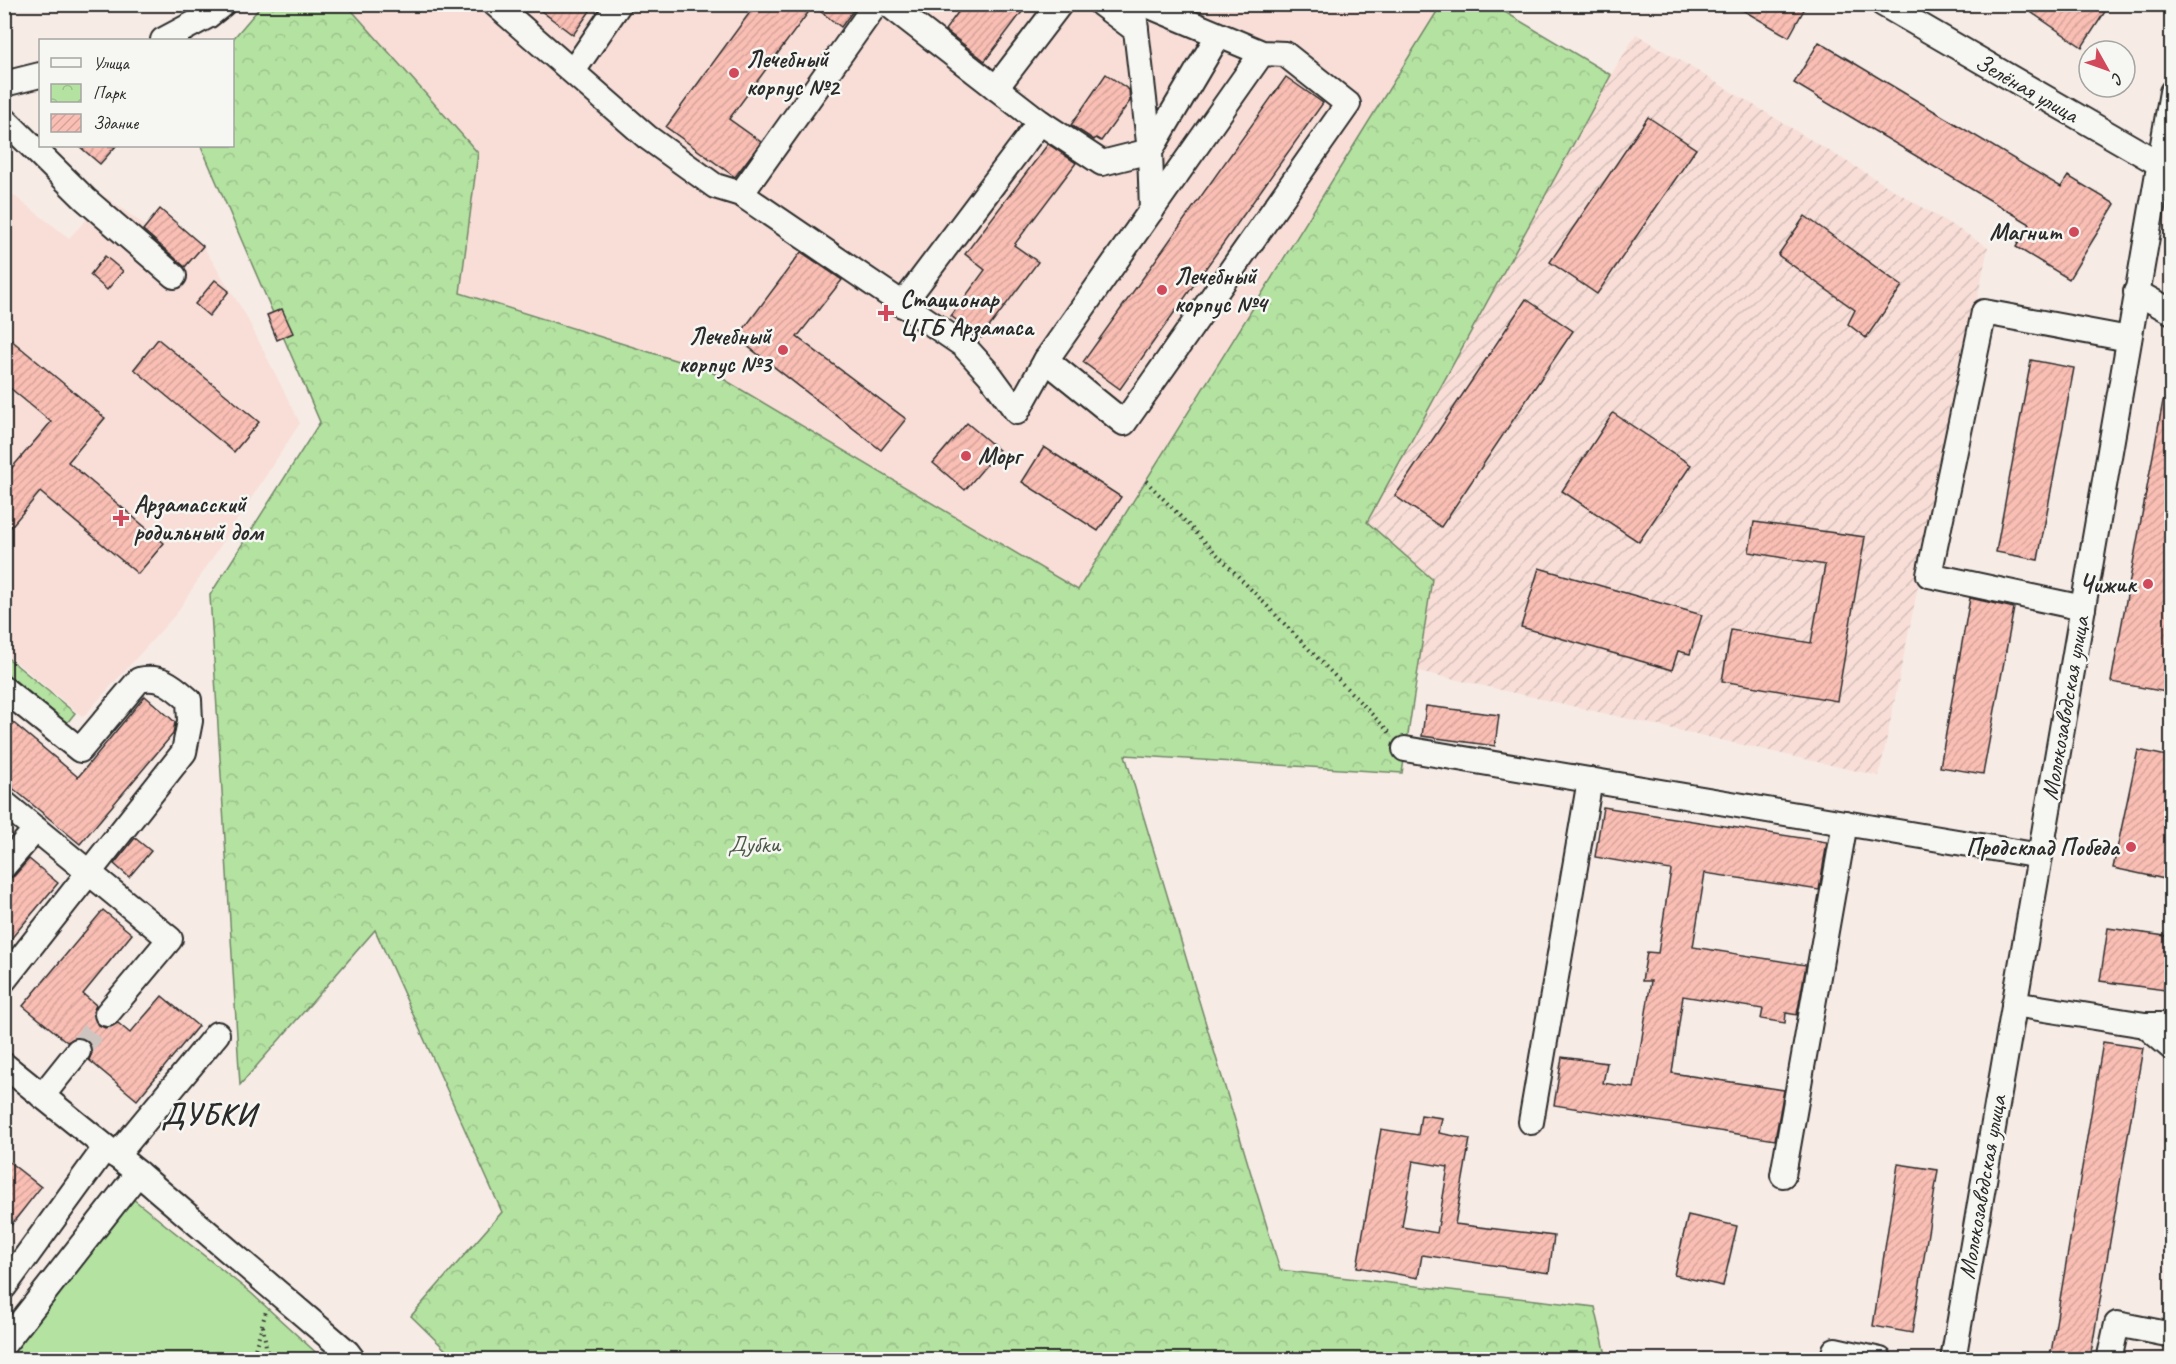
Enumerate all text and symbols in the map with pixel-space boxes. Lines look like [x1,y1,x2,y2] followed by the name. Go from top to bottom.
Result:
[39,39,234,147] legend
[2077,39,2137,99] north arrow
[746,44,841,102] place label: Лечебный корпус №2
[1970,47,2085,130] street label: Зелёная улица
[93,52,130,74] text: Улица
[727,66,741,80] marker: Лечебный корпус №2
[2106,69,2128,89] text: С
[93,82,127,104] text: Парк
[93,112,139,134] text: Здание
[1989,217,2062,247] place label: Магнит
[2067,225,2081,239] marker: Магнит
[1174,261,1270,319] place label: Лечебный корпус №4
[1155,283,1169,297] marker: Лечебный корпус №4
[900,284,1036,343] place label: Стационар ЦГБ Арзамаса
[877,304,895,322] marker: Стационар ЦГБ Арзамаса
[678,321,773,379] place label: Лечебный корпус №3
[776,343,790,357] marker: Лечебный корпус №3
[978,441,1024,471] place label: Морг
[959,449,973,463] marker: Морг
[134,489,265,547] place label: Арзамасский родильный дом
[112,509,130,527] marker: Арзамасский родильный дом
[2079,569,2138,599] place label: Чижик
[2141,577,2155,591] marker: Чижик
[2034,612,2096,802] street label: Молокозаводская улица
[728,829,782,859] park label: Дубки
[1966,832,2120,862] place label: Продсклад Победа
[2124,840,2138,854] marker: Продсклад Победа
[1951,1091,2013,1281] street label: Молокозаводская улица
[162,1095,260,1133] district label: ДУБКИ

